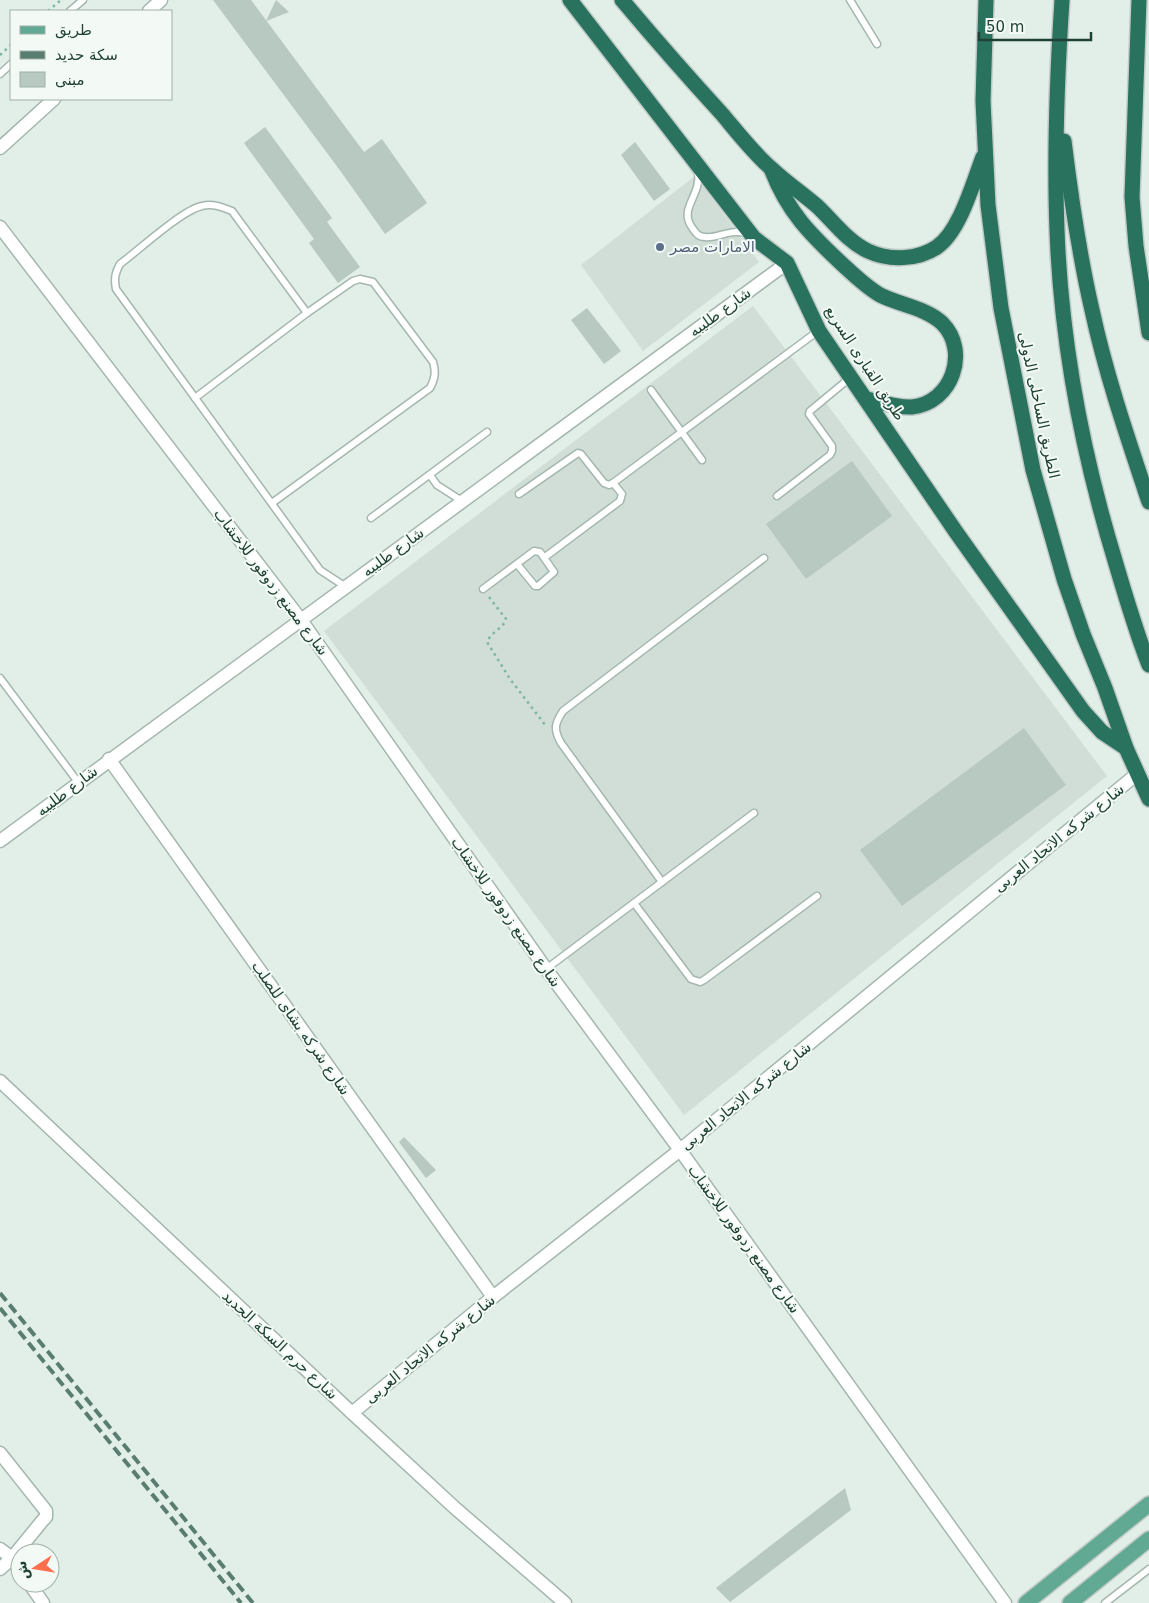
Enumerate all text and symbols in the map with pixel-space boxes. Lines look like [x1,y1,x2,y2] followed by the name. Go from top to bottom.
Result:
[10,10,172,100] legend
[979,10,1092,42] scale bar
[986,18,1024,36] text: 50 m
[55,21,92,39] text: طريق
[55,46,118,64] text: سكة حديد
[55,71,85,89] text: مبنى
[669,238,755,256] place label: الامارات مصر
[654,241,666,253] marker: الامارات مصر
[686,284,754,340] street label: شارع طليبه
[821,302,909,424] street label: طريق القبارى السريع
[1015,330,1063,480] street label: الطريق الساحلى الدولى
[210,505,332,659] street label: شارع مصنع زدوفور للاخشاب
[359,524,427,580] street label: شارع طليبه
[33,762,101,820] street label: شارع طليبه
[990,780,1128,896] street label: شارع شركه الاتحاد العربى
[447,833,565,991] street label: شارع مصنع زدوفور للاخشاب
[248,957,354,1099] street label: شارع شركه بشاى للصلب
[677,1038,815,1154] street label: شارع شركه الاتحاد العربى
[684,1161,804,1317] street label: شارع مصنع زدوفور للاخشاب
[219,1287,341,1403] street label: شارع حرم السكة الحديد
[361,1291,499,1407] street label: شارع شركه الاتحاد العربى
[10,1543,60,1593] north arrow
[12,1560,32,1582] text: ش

